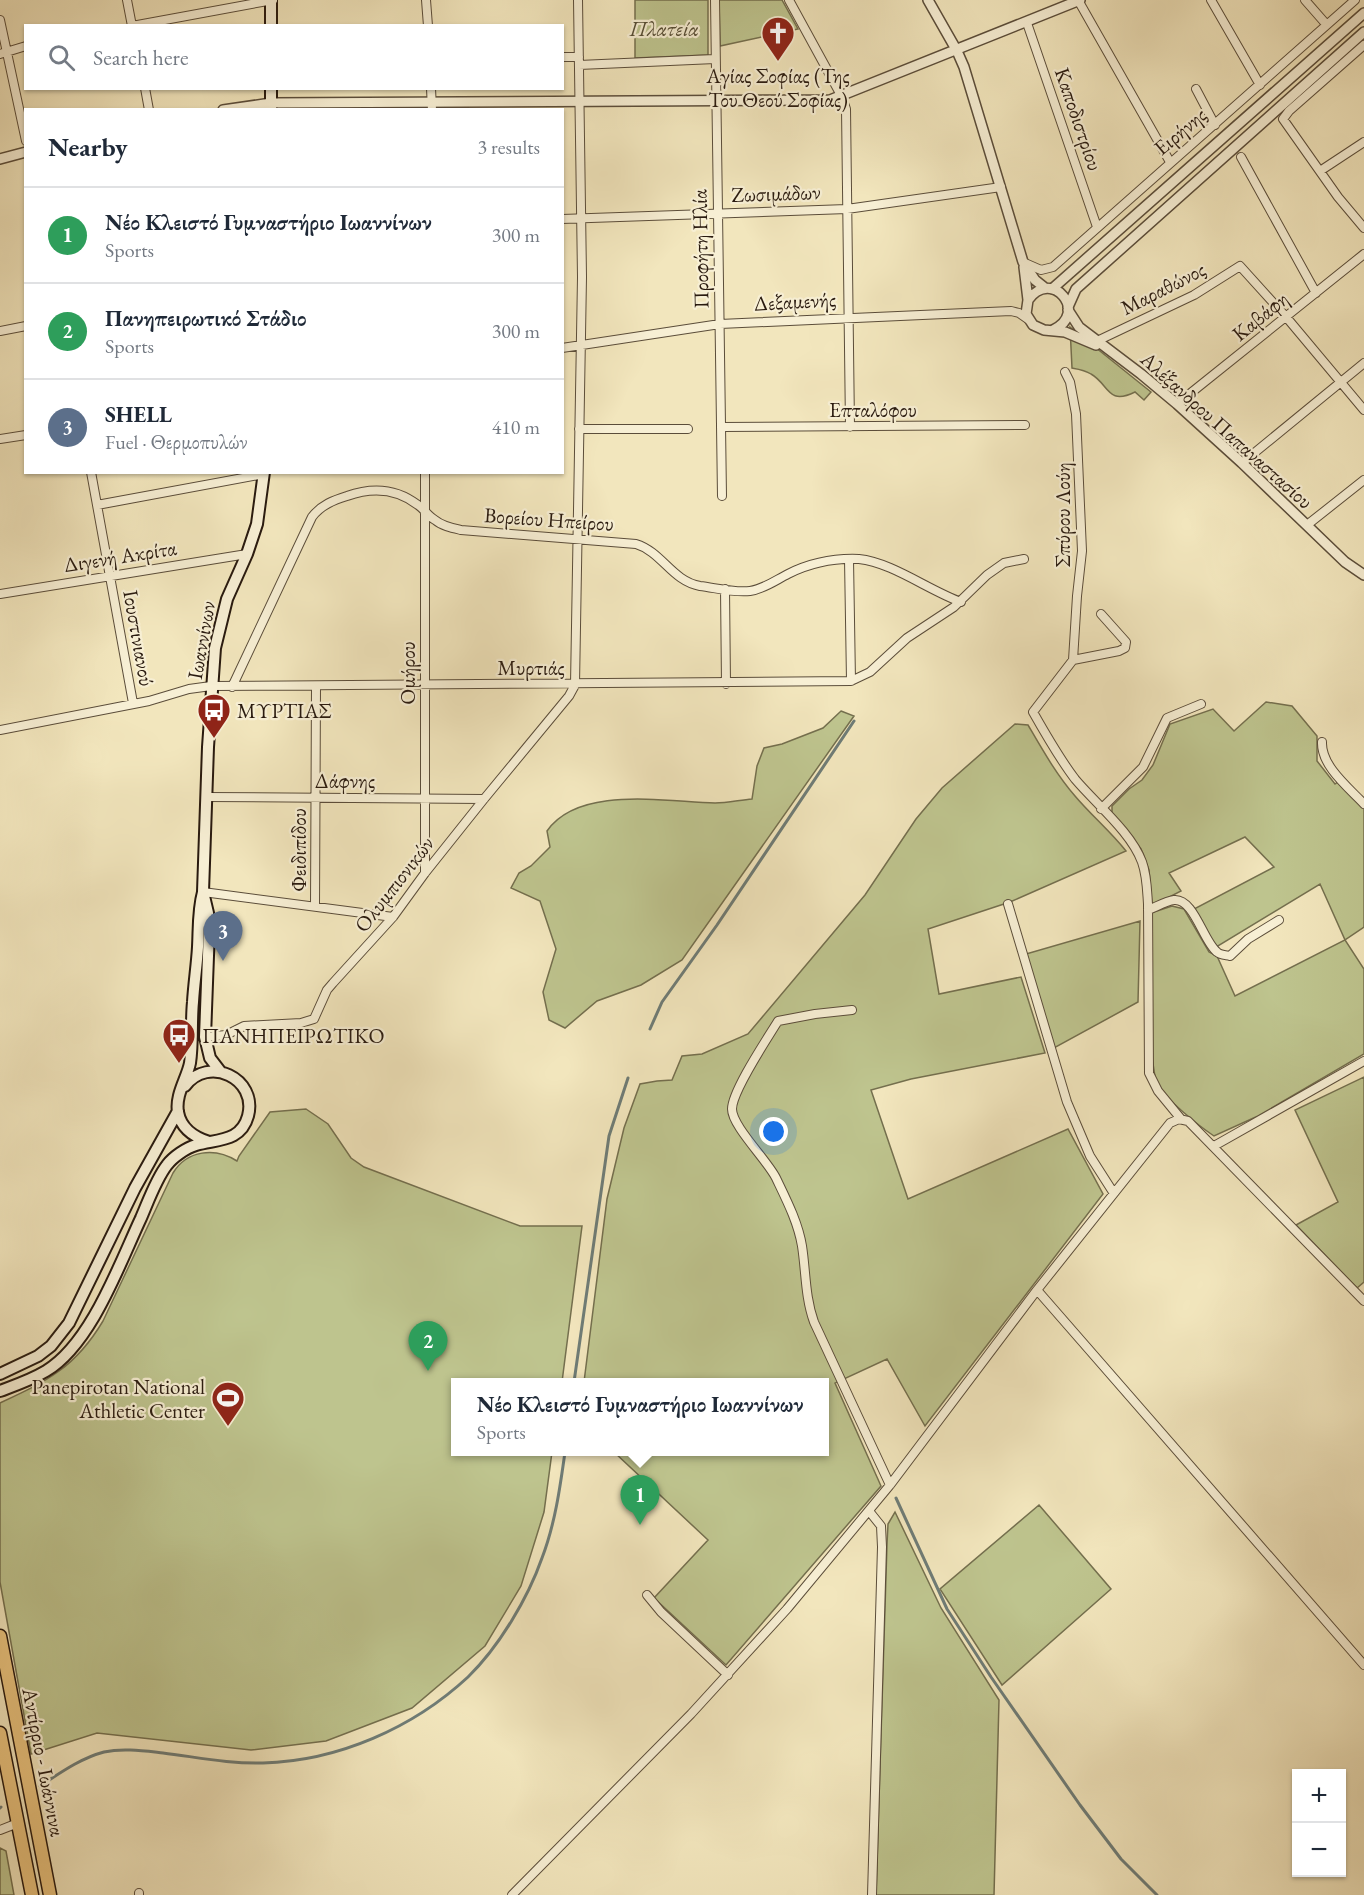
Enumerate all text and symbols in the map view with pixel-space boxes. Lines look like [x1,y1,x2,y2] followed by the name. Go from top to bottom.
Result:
[629,15,699,42] park label: Πλατεία
[760,15,796,62] church icon: Αγίας Σοφίας (Της Του Θεού Σοφίας)
[24,24,564,90] search box
[45,41,78,74] icon: search
[93,43,188,72] text: Search here
[705,62,850,113] place label: Αγίας Σοφίας (Της Του Θεού Σοφίας)
[1049,64,1109,174] street label: Καποδιστρίου
[1148,101,1212,161] street label: Ειρήνης
[48,130,128,164] text: Nearby
[477,134,540,160] text: 3 results
[731,178,821,208] street label: Ζωσιμάδων
[685,189,715,309] street label: Προφήτη Ηλία
[105,208,432,237] text: Νέο Κλειστό Γυμναστήριο Ιωαννίνων
[62,222,73,248] text: 1
[492,222,540,248] text: 300 m
[105,237,154,263] text: Sports
[1116,255,1210,321] street label: Μαραθώνος
[753,285,837,317] street label: Δεξαμενής
[1226,285,1294,347] street label: Καβάφη
[105,304,306,333] text: Πανηπειρωτικό Στάδιο
[62,318,73,344] text: 2
[492,318,540,344] text: 300 m
[105,333,154,359] text: Sports
[1134,345,1319,515] street label: Αλέξανδρου Παπαναστασίου
[829,396,917,423] street label: Επταλόφου
[105,400,172,429] text: SHELL
[62,414,73,440] text: 3
[492,414,540,440] text: 410 m
[105,429,248,455] text: Fuel · Θερμοπυλών
[1049,462,1076,568] street label: Σπύρου Λούη
[483,501,615,537] street label: Βορείου Ηπείρου
[62,534,179,578] street label: Διγενή Ακρίτα
[117,588,161,688] street label: Ιουστινιανού
[181,599,221,681] street label: Ιωαννίνων
[394,641,421,705] street label: Ομήρου
[497,654,565,681] street label: Μυρτιάς
[196,692,232,739] bus stop icon: ΜΥΡΤΙΑΣ
[237,697,332,724] place label: ΜΥΡΤΙΑΣ
[315,767,375,794] street label: Δάφνης
[285,808,312,892] street label: Φειδιπίδου
[348,831,440,937] street label: Ολυμπιονικών
[204,912,242,961] pin: 3
[161,1017,197,1064] bus stop icon: ΠΑΝΗΠΕΙΡΩΤΙΚΟ
[202,1022,385,1049] place label: ΠΑΝΗΠΕΙΡΩΤΙΚΟ
[759,1117,788,1146] your location
[408,1322,448,1371] pin: 2
[31,1373,205,1424] place label: Panepirotan National Athletic Center
[451,1378,829,1456] popup
[210,1380,246,1427] sports icon: Panepirotan National Athletic Center
[477,1390,803,1419] text: Νέο Κλειστό Γυμναστήριο Ιωαννίνων
[477,1419,526,1445] text: Sports
[620,1476,660,1525] pin: 1
[16,1685,72,1839] street label: Αντίρριο - Ιωάννινα
[1292,1769,1346,1877] map controls
[1292,1769,1346,1823] button: +
[1292,1823,1346,1877] button: −

